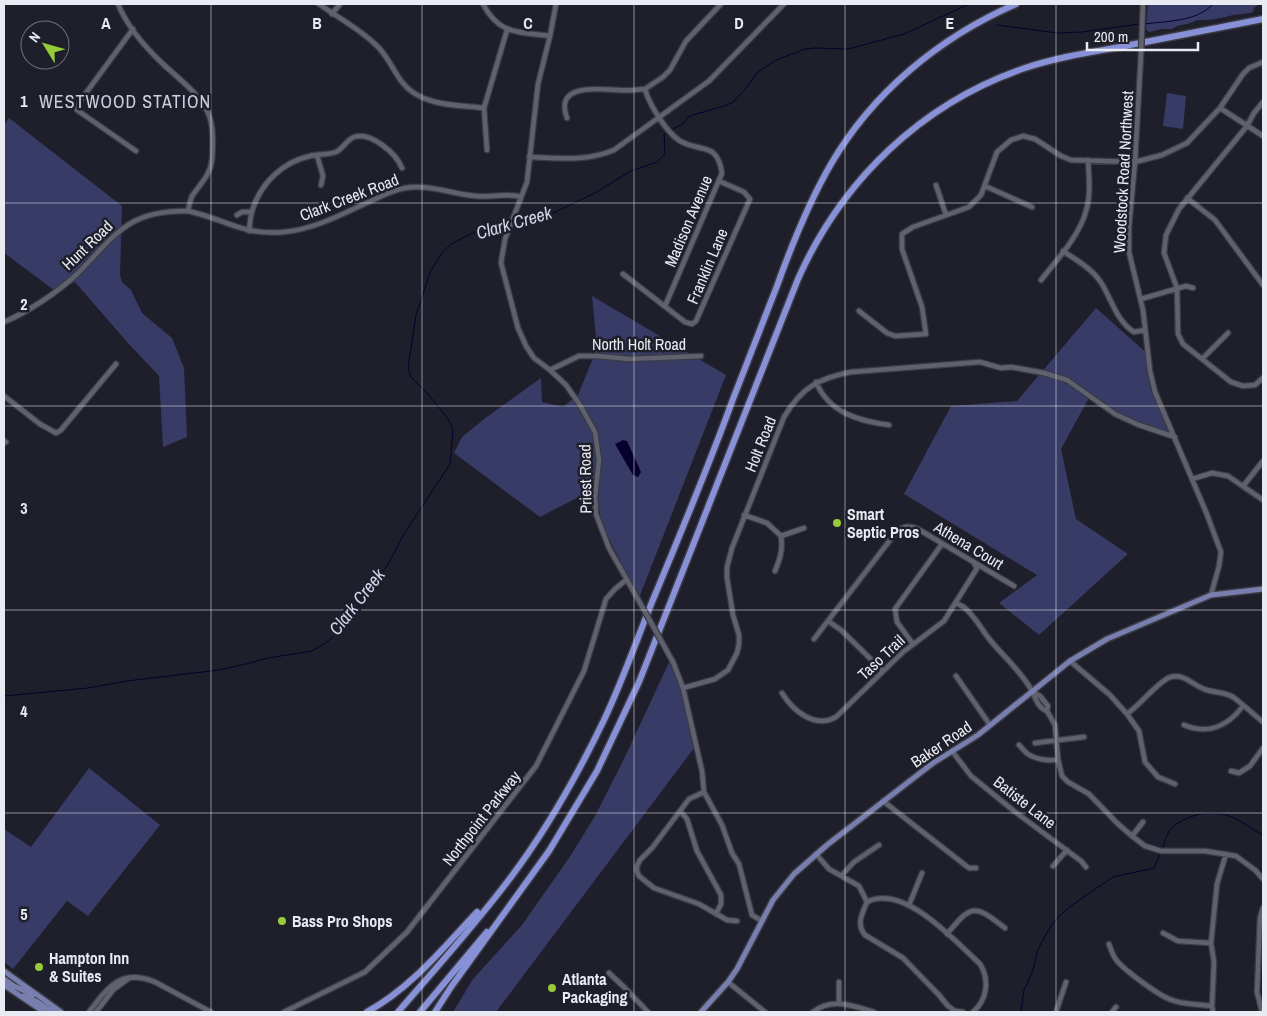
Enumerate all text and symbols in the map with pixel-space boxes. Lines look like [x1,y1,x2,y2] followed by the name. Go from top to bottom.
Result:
[101,12,111,34] text: A
[312,12,322,34] text: B
[523,12,533,34] text: C
[734,12,744,34] text: D
[946,12,955,34] text: E
[20,20,70,70] north arrow
[1087,20,1198,52] scale bar
[1094,26,1128,47] text: 200 m
[25,28,44,46] text: N
[39,89,211,114] district label: WESTWOOD STATION
[20,90,28,112] text: 1
[1108,90,1138,254] street label: Woodstock Road Northwest
[296,168,402,226] street label: Clark Creek Road
[659,172,717,270] street label: Madison Avenue
[473,200,555,245] water label: Clark Creek
[57,215,117,275] street label: Hunt Road
[681,225,733,307] street label: Franklin Lane
[20,293,28,315] text: 2
[592,333,686,355] street label: North Holt Road
[739,413,781,475] street label: Holt Road
[573,444,597,514] street label: Priest Road
[20,497,28,519] text: 3
[847,503,919,543] place label: Smart Septic Pros
[929,515,1008,575] street label: Athena Court
[831,517,843,529] marker: Smart Septic Pros
[323,563,391,640] water label: Clark Creek
[853,629,909,685] street label: Taso Trail
[20,700,28,722] text: 4
[906,716,976,772] street label: Baker Road
[437,765,525,870] street label: Northpoint Parkway
[989,771,1061,833] street label: Batiste Lane
[20,903,28,925] text: 5
[292,910,393,932] place label: Bass Pro Shops
[276,915,288,927] marker: Bass Pro Shops
[49,947,129,987] place label: Hampton Inn & Suites
[33,961,45,973] marker: Hampton Inn & Suites
[562,968,628,1008] place label: Atlanta Packaging
[546,982,558,994] marker: Atlanta Packaging

